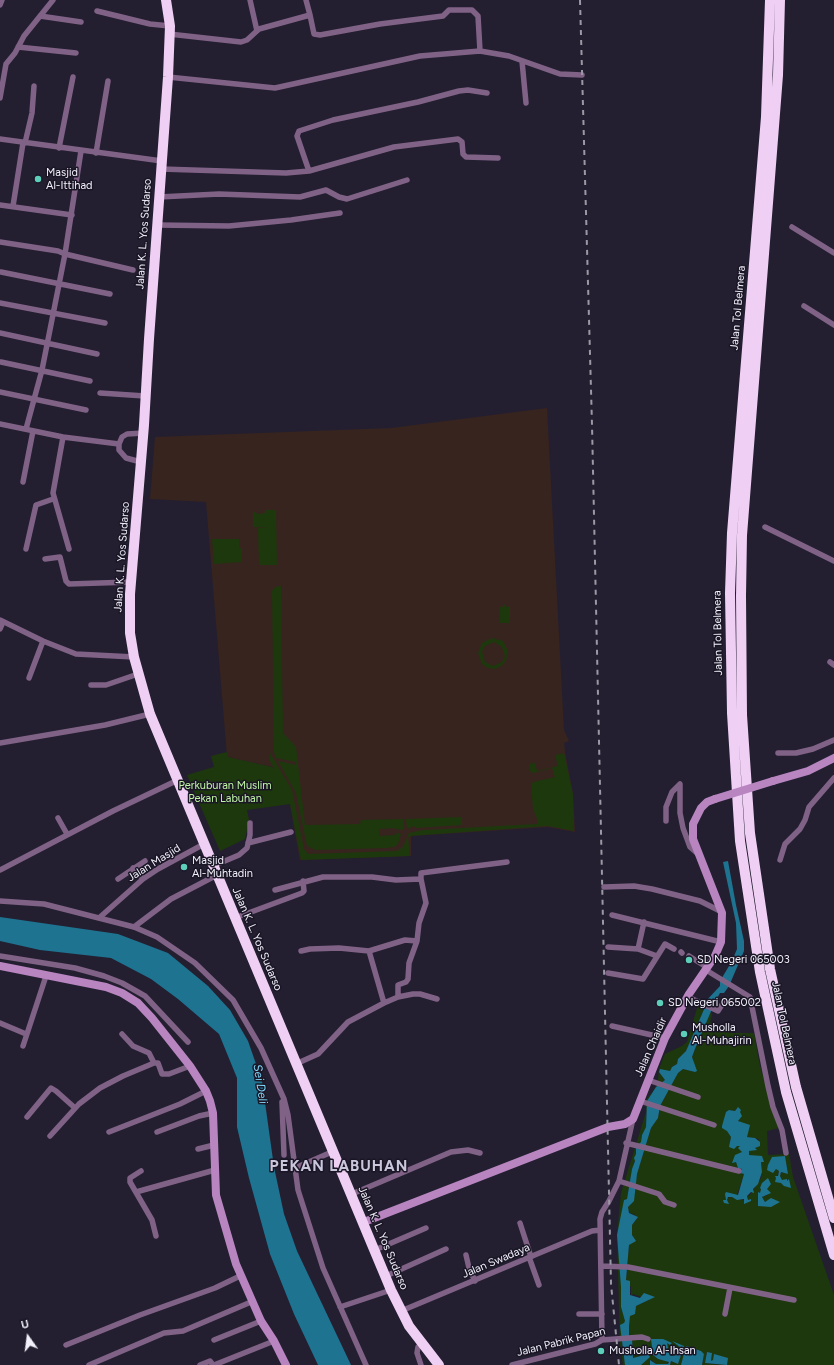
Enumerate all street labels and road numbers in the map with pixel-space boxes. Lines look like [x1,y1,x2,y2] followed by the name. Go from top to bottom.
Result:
[134,178,154,290] street label: Jalan K. L. Yos Sudarso
[728,265,748,351] street label: Jalan Tol Belmera
[112,501,132,613] street label: Jalan K. L. Yos Sudarso
[711,590,725,676] street label: Jalan Tol Belmera
[125,841,183,885] street label: Jalan Masjid
[229,885,285,993] street label: Jalan K. L. Yos Sudarso
[769,980,799,1066] street label: Jalan Tol Belmera
[632,1015,670,1079] street label: Jalan Chaidir
[355,1184,411,1292] street label: Jalan K. L. Yos Sudarso
[460,1241,532,1281] street label: Jalan Swadaya
[515,1325,607,1359] street label: Jalan Pabrik Papan

